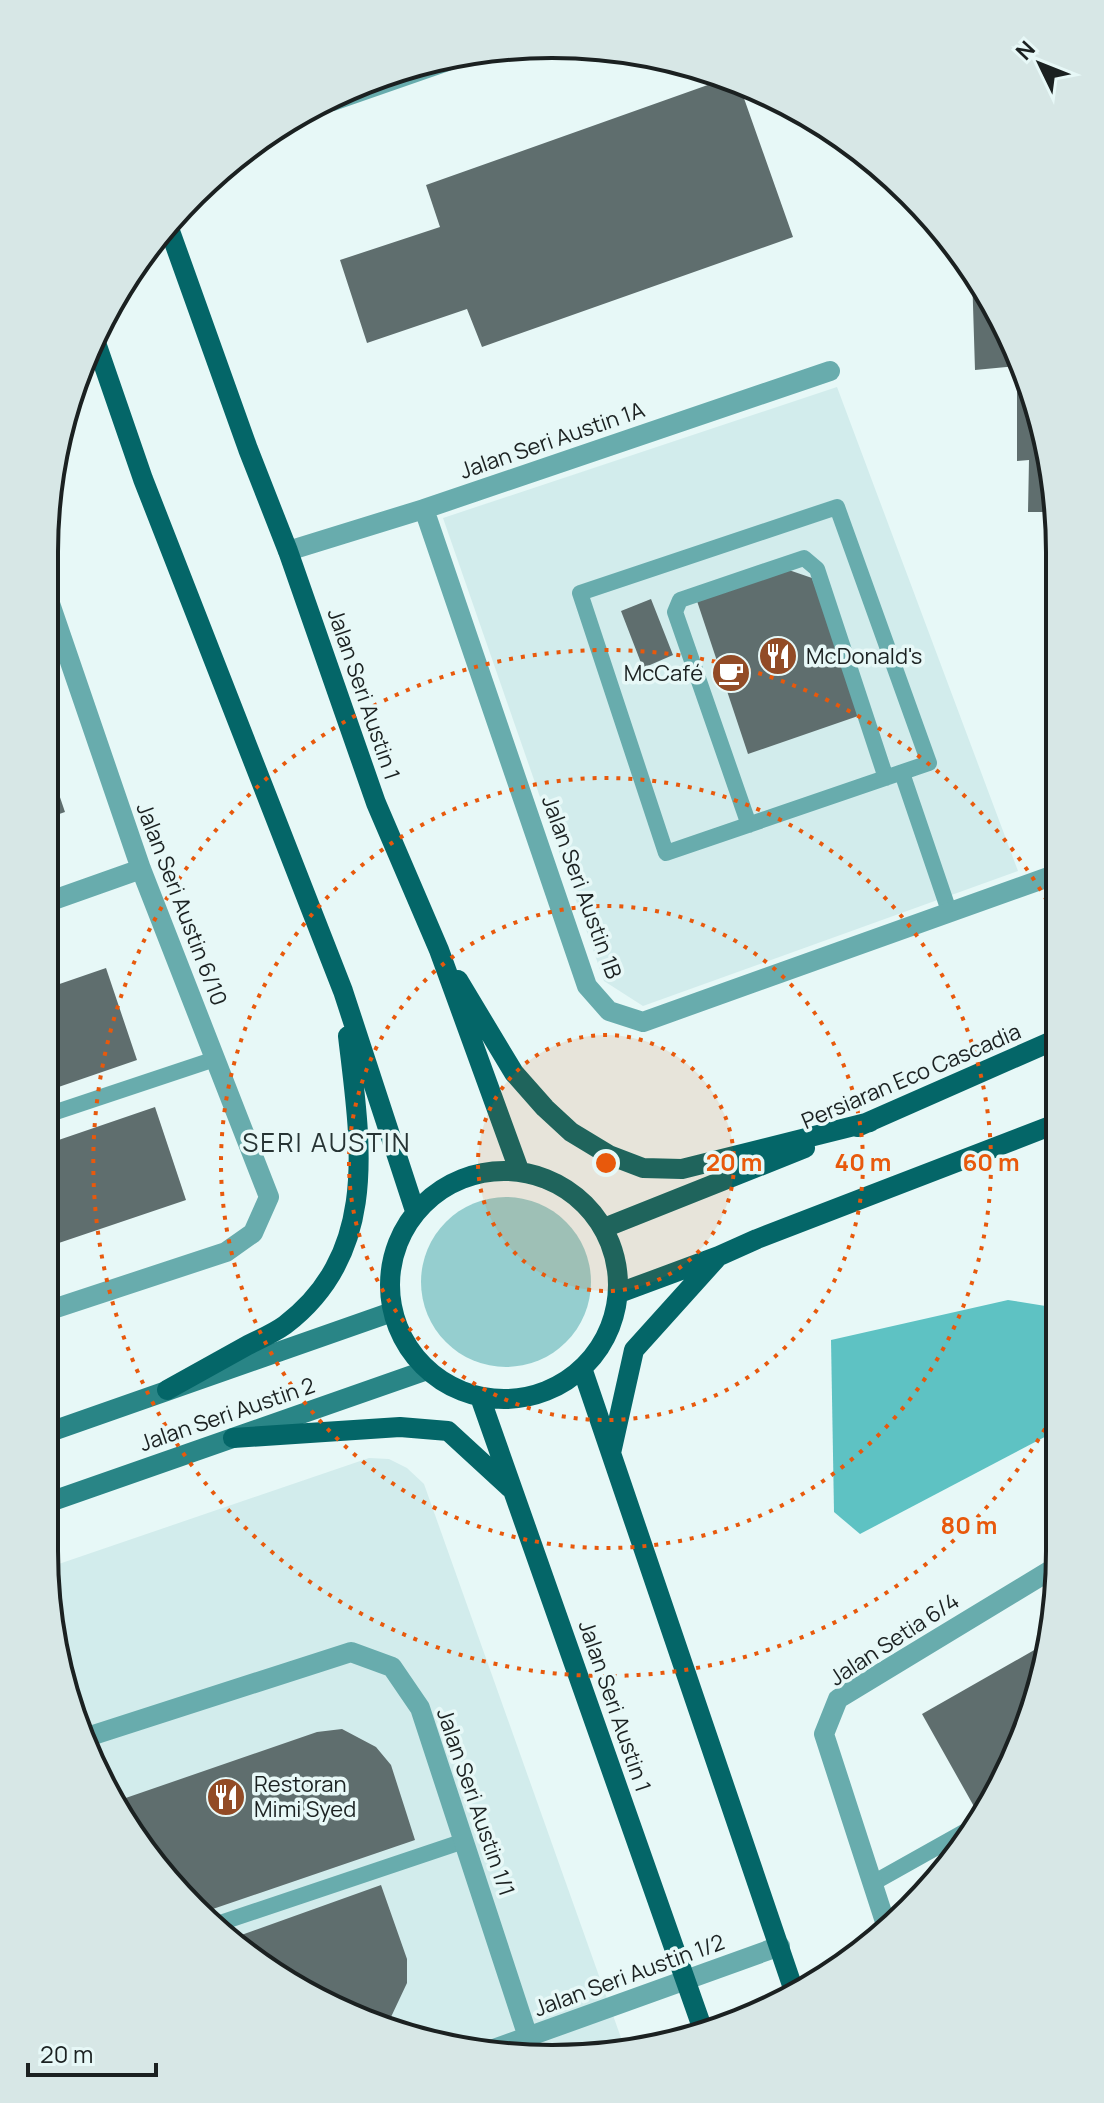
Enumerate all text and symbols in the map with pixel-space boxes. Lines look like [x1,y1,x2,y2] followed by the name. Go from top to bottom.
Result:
[1000,24,1080,104] north arrow
[1009,34,1042,66] text: N
[456,394,648,486] street label: Jalan Seri Austin 1A
[321,604,407,784] street label: Jalan Seri Austin 1
[757,635,799,677] restaurant icon: McDonald's
[806,641,922,671] place label: McDonald's
[710,652,752,694] cafe icon: McCafé
[624,658,703,688] place label: McCafé
[535,791,629,983] street label: Jalan Seri Austin 1B
[129,798,235,1010] street label: Jalan Seri Austin 6/10
[797,1016,1025,1136] street label: Persiaran Eco Cascadia
[242,1124,412,1160] district label: SERI AUSTIN
[706,1145,762,1178] text: 20 m
[835,1145,891,1178] text: 40 m
[962,1145,1020,1178] text: 60 m
[592,1149,620,1177] centre of rings
[135,1370,319,1458] street label: Jalan Seri Austin 2
[941,1508,997,1541] text: 80 m
[823,1586,965,1692] street label: Jalan Setia 6/4
[572,1616,658,1796] street label: Jalan Seri Austin 1
[430,1704,522,1900] street label: Jalan Seri Austin 1/1
[254,1769,356,1824] place label: Restoran Mimi Syed
[205,1776,247,1818] restaurant icon: Restoran Mimi Syed
[530,1927,728,2023] street label: Jalan Seri Austin 1/2
[28,2027,156,2077] scale bar
[40,2037,93,2070] text: 20 m

